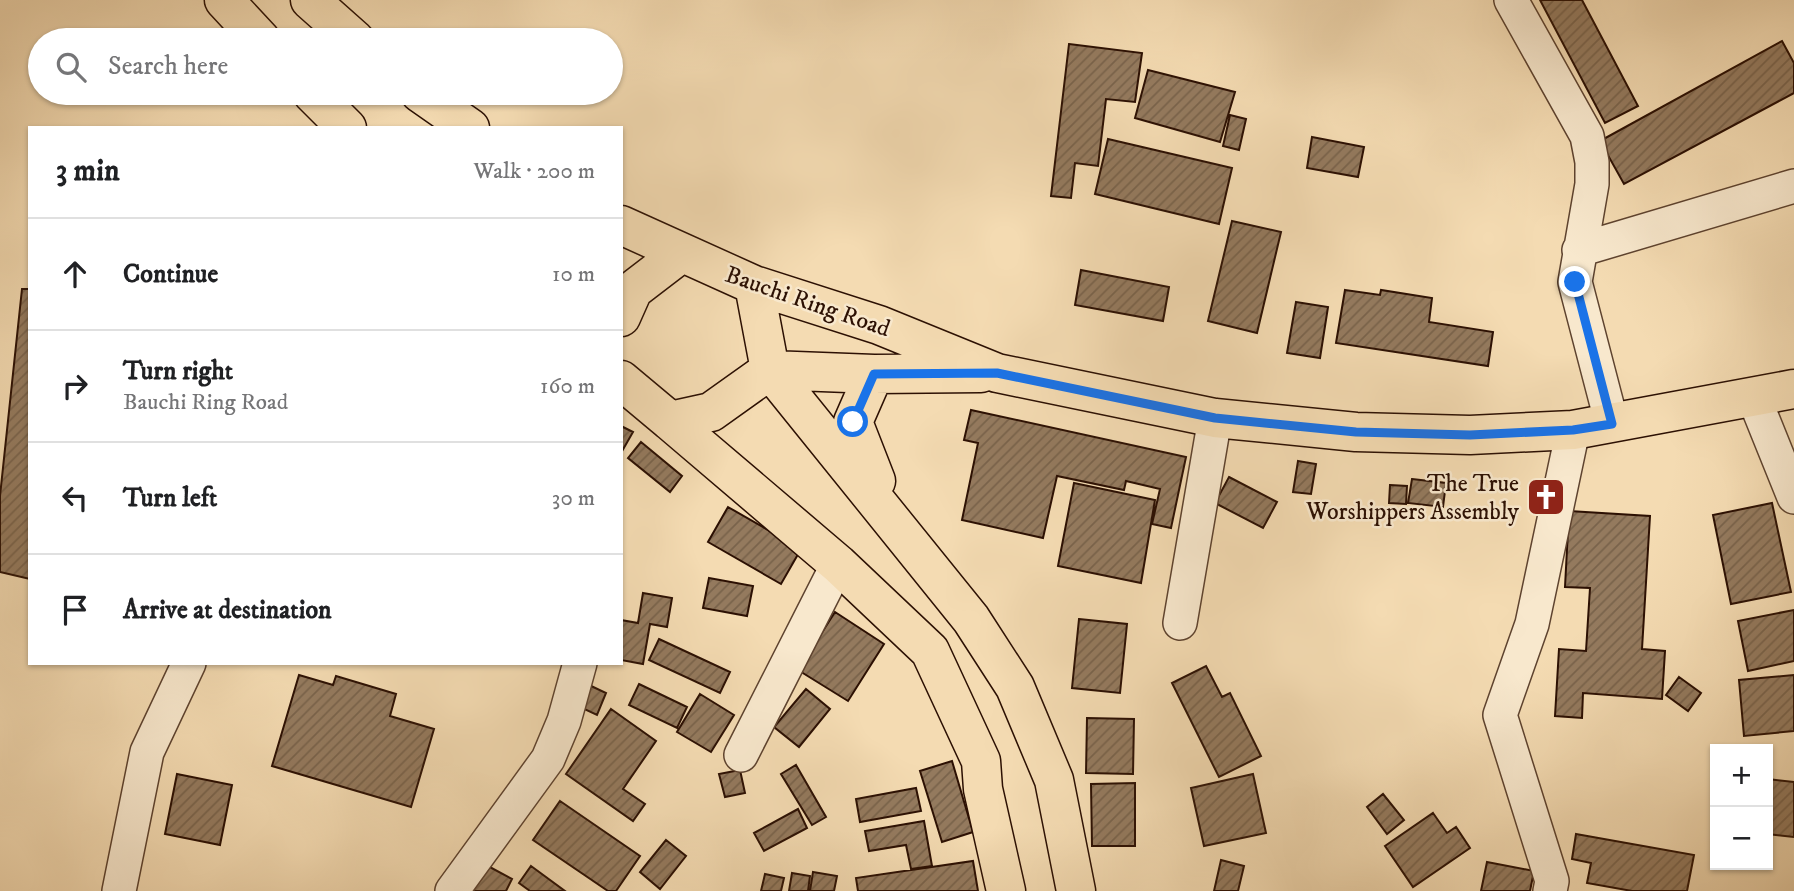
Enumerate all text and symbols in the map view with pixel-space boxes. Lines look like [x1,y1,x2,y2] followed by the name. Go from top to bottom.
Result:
[28,28,623,105] search box
[52,48,90,86] icon: search
[108,50,228,83] text: Search here
[56,153,120,190] text: 3 min
[474,157,595,186] text: Walk · 200 m
[56,255,94,293] icon: ahead
[123,258,218,291] text: Continue
[552,260,595,289] text: 10 m
[721,260,894,344] street label: Bauchi Ring Road
[1559,266,1590,297] route end
[123,355,233,388] text: Turn right
[56,367,94,405] icon: right
[540,372,595,401] text: 160 m
[123,388,288,417] text: Bauchi Ring Road
[837,406,868,437] route start
[1305,469,1520,527] place label: The True Worshippers Assembly
[1525,476,1567,518] church icon: The True Worshippers Assembly
[56,479,94,517] icon: left
[123,482,217,515] text: Turn left
[552,484,595,513] text: 30 m
[56,591,94,629] icon: arrive
[123,594,332,627] text: Arrive at destination
[1710,744,1773,870] map controls
[1710,744,1773,807] button: +
[1710,807,1773,870] button: −

